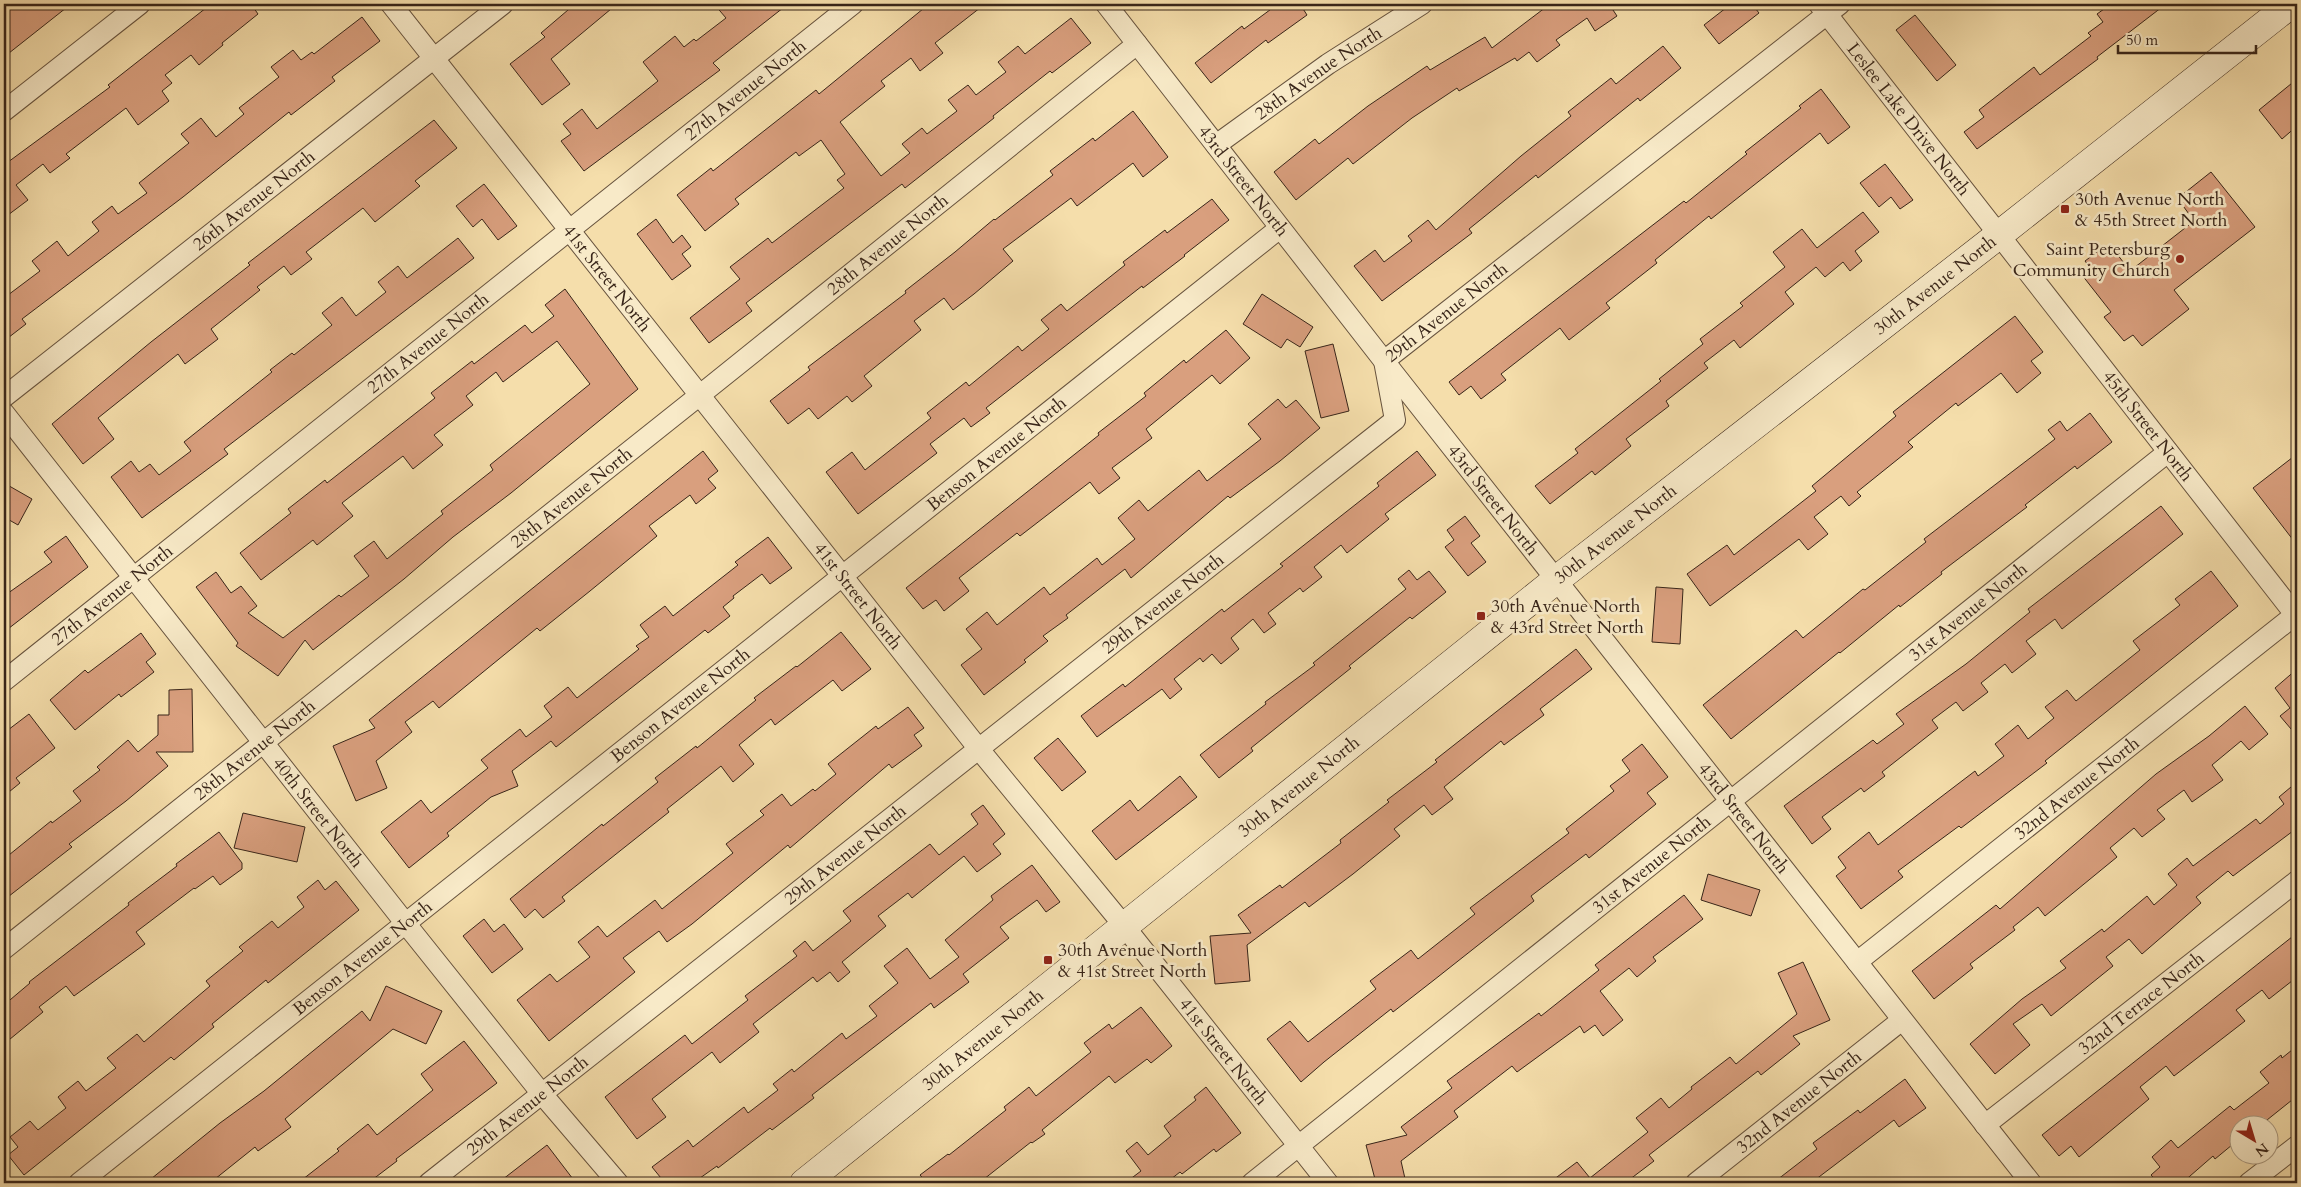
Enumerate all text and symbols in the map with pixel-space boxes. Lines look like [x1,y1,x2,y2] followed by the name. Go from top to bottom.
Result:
[1249,20,1387,126] street label: 28th Avenue North
[2118,22,2256,54] scale bar
[2126,30,2158,50] text: 50 m
[679,34,811,146] street label: 27th Avenue North
[1841,37,1976,201] street label: Leslee Lake Drive North
[1192,120,1295,242] street label: 43rd Street North
[187,144,320,256] street label: 26th Avenue North
[2075,187,2228,233] place label: 30th Avenue North & 45th Street North
[821,188,954,301] street label: 28th Avenue North
[2059,203,2071,215] marker: 30th Avenue North & 45th Street North
[557,219,657,337] street label: 41st Street North
[1868,229,2001,341] street label: 30th Avenue North
[2013,237,2171,283] place label: Saint Petersburg Community Church
[2174,253,2186,265] marker: Saint Petersburg Community Church
[1380,256,1513,368] street label: 29th Avenue North
[362,287,494,399] street label: 27th Avenue North
[2097,365,2199,487] street label: 45th Street North
[921,390,1072,517] street label: Benson Avenue North
[1442,439,1545,561] street label: 43rd Street North
[505,441,638,554] street label: 28th Avenue North
[1549,478,1682,590] street label: 30th Avenue North
[808,537,908,655] street label: 41st Street North
[46,539,178,651] street label: 27th Avenue North
[1096,547,1229,660] street label: 29th Avenue North
[1903,556,2033,667] street label: 31st Avenue North
[1491,594,1644,640] place label: 30th Avenue North & 43rd Street North
[1475,610,1487,622] marker: 30th Avenue North & 43rd Street North
[605,642,755,768] street label: Benson Avenue North
[188,693,321,806] street label: 28th Avenue North
[1233,730,1365,843] street label: 30th Avenue North
[2008,731,2145,846] street label: 32nd Avenue North
[267,752,370,873] street label: 40th Street North
[1692,757,1795,879] street label: 43rd Street North
[779,798,911,911] street label: 29th Avenue North
[1587,809,1716,919] street label: 31st Avenue North
[287,894,438,1021] street label: Benson Avenue North
[1058,938,1207,984] place label: 30th Avenue North & 41st Street North
[2073,946,2209,1060] street label: 32nd Terrace North
[1042,954,1054,966] marker: 30th Avenue North & 41st Street North
[917,983,1049,1096] street label: 30th Avenue North
[1173,992,1274,1110] street label: 41st Street North
[1731,1044,1867,1159] street label: 32nd Avenue North
[461,1049,594,1162] street label: 29th Avenue North
[2228,1114,2278,1164] north arrow
[2251,1139,2272,1161] text: N

